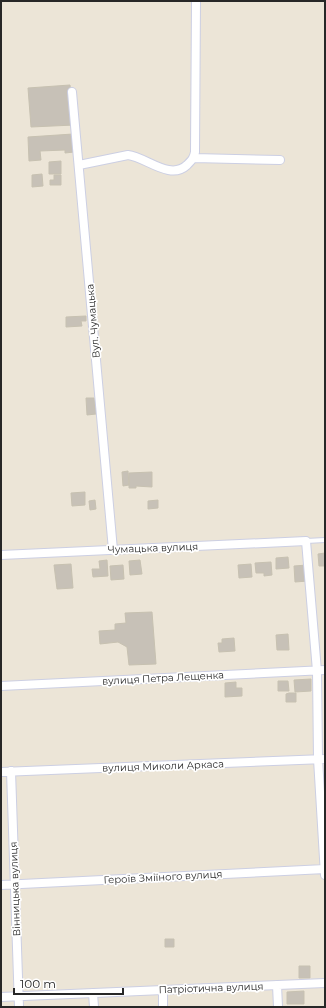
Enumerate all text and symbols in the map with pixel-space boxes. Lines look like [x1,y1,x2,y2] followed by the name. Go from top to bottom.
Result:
[83,283,103,359] street label: Вул. Чумацька
[107,540,199,556] street label: Чумацька вулиця
[102,668,224,688] street label: вулиця Петра Лещенка
[102,757,224,775] street label: вулиця Миколи Аркаса
[7,841,23,937] street label: Вінницька вулиця
[103,867,223,887] street label: Героїв Зміїного вулиця
[14,970,123,996] scale bar
[20,976,56,991] text: 100 m
[158,980,264,996] street label: Патріотична вулиця

